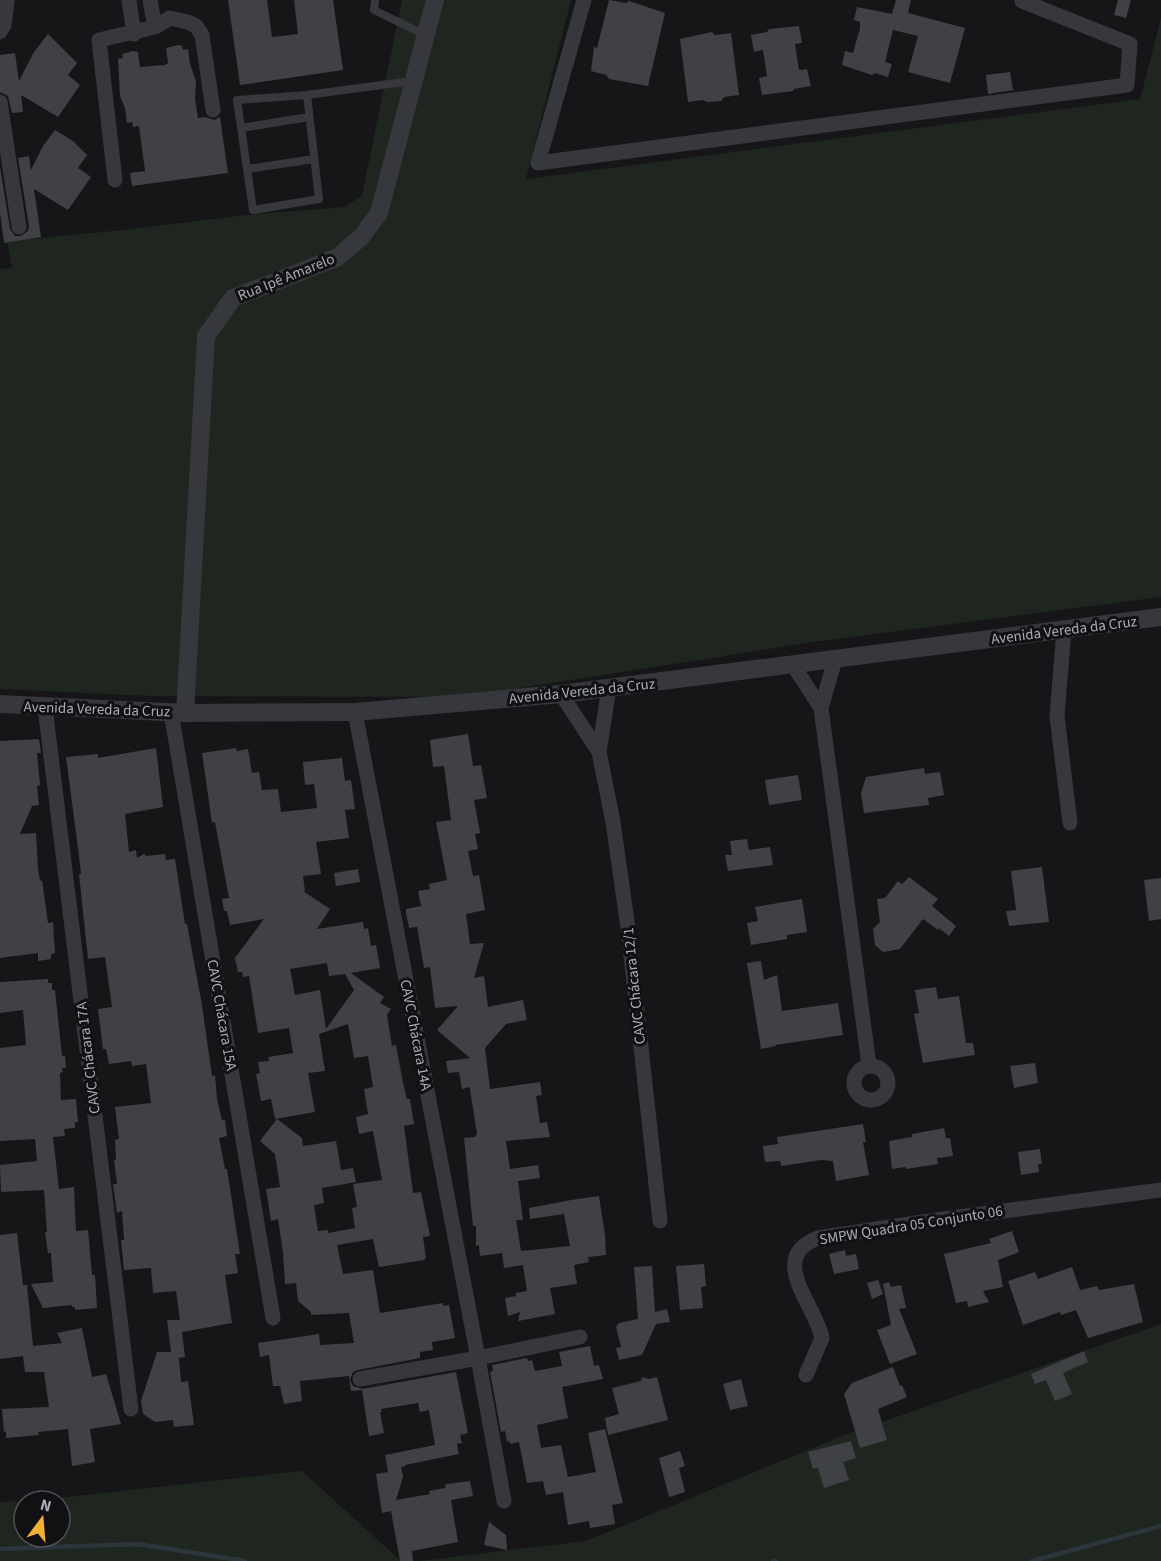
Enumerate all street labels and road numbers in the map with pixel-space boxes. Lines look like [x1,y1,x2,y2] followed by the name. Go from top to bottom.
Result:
[235,249,338,306] street label: Rua Ipê Amarelo
[990,611,1138,650] street label: Avenida Vereda da Cruz
[508,673,656,710] street label: Avenida Vereda da Cruz
[23,696,171,723] street label: Avenida Vereda da Cruz
[618,927,651,1045] street label: CAVC Chácara 12/1
[201,958,242,1073] street label: CAVC Chácara 15A
[394,978,437,1093] street label: CAVC Chácara 14A
[71,1000,106,1115] street label: CAVC Chácara 17A
[818,1201,1004,1250] street label: SMPW Quadra 05 Conjunto 06

